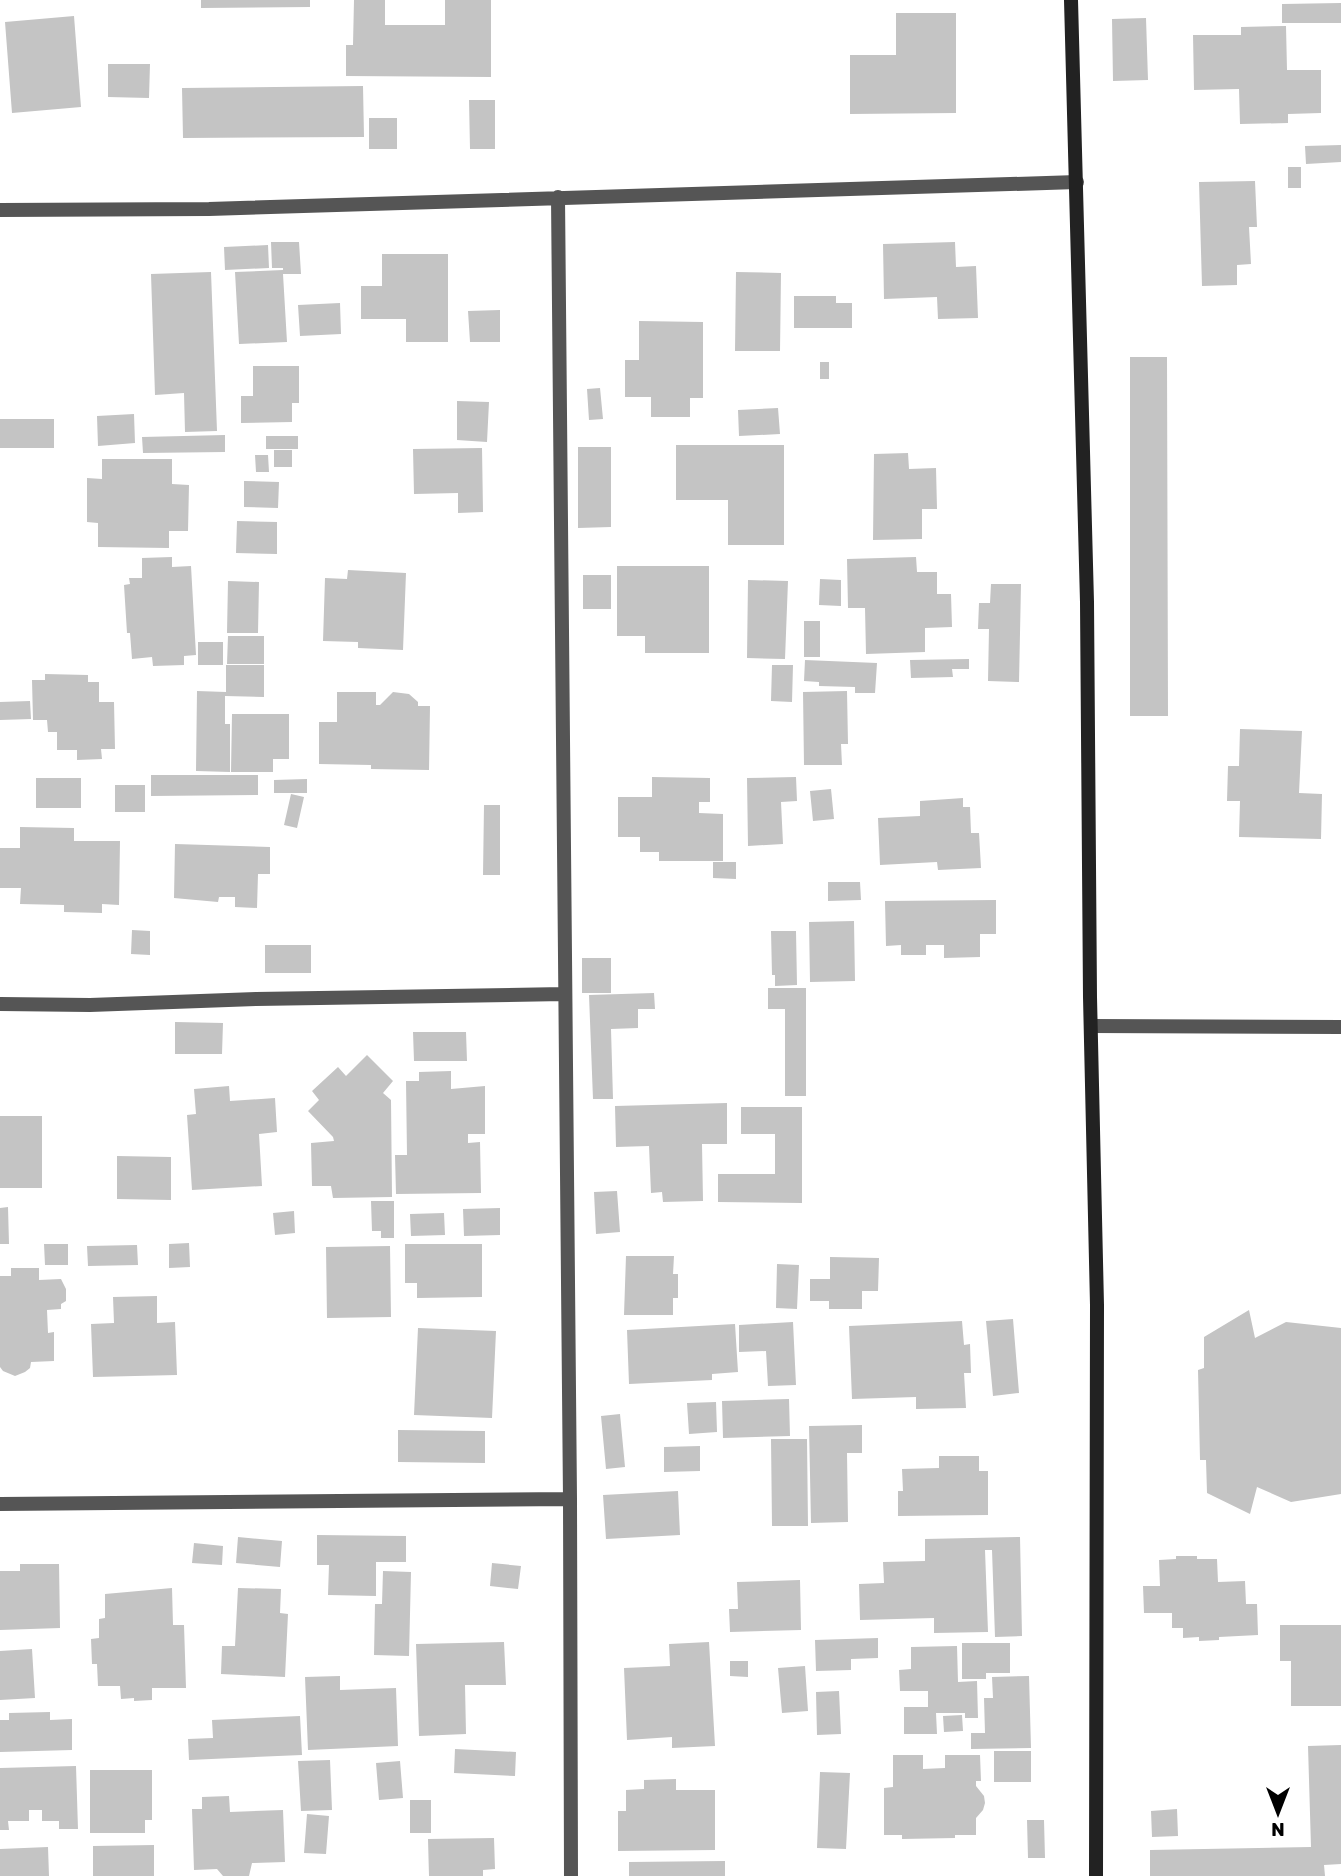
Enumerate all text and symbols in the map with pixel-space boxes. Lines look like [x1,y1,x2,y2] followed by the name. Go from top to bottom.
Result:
[1243,1778,1313,1848] north arrow
[1271,1818,1285,1841] text: N

